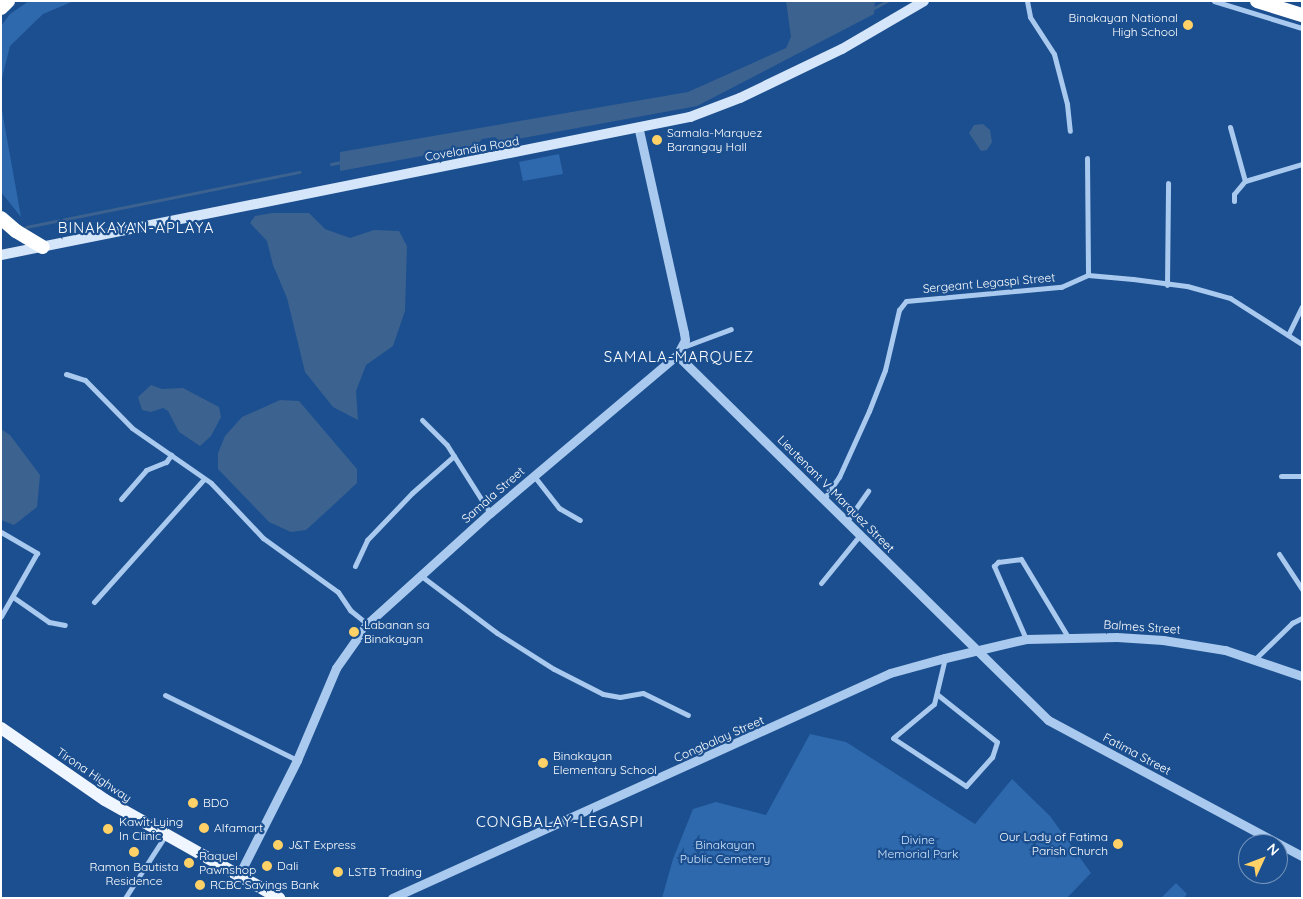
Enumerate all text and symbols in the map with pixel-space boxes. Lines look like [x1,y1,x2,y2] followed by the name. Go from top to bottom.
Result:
[1069,11,1178,39] place label: Binakayan National High School
[1182,19,1194,31] marker: Binakayan National High School
[667,126,762,154] place label: Samala-Marquez Barangay Hall
[424,134,520,164] street label: Covelandia Road
[651,134,663,146] marker: Samala-Marquez Barangay Hall
[56,219,216,237] district label: BINAKAYAN-APLAYA
[922,270,1056,296] street label: Sergeant Legaspi Street
[602,348,756,366] district label: SAMALA-MARQUEZ
[775,433,897,555] street label: Lieutenant V. Marquez Street
[459,464,527,526] street label: Samala Street
[1103,617,1181,637] street label: Balmes Street
[364,618,430,646] place label: Labanan sa Binakayan
[348,626,360,638] marker: Labanan sa Binakayan
[672,713,766,765] street label: Congbalay Street
[1101,730,1173,778] street label: Fatima Street
[54,745,134,805] street label: Tirona Highway
[553,749,657,777] place label: Binakayan Elementary School
[537,757,549,769] marker: Binakayan Elementary School
[203,796,229,810] place label: BDO
[187,797,199,809] marker: BDO
[474,813,646,831] district label: CONGBALAY-LEGASPI
[119,815,183,843] place label: Kawit Lying In Clinic
[214,821,263,835] place label: Alfamart
[101,822,115,836] marker: Kawit Lying In Clinic
[198,822,210,834] marker: Alfamart
[1000,830,1108,858] place label: Our Lady of Fatima Parish Church
[878,833,958,861] park label: Divine Memorial Park
[1238,834,1288,884] north arrow
[288,838,356,852] place label: J&T Express
[680,838,770,866] park label: Binakayan Public Cemetery
[1112,838,1124,850] marker: Our Lady of Fatima Parish Church
[272,839,284,851] marker: J&T Express
[1263,840,1283,859] text: N
[128,846,140,858] marker: Ramon Bautista Residence
[199,849,256,877] place label: Raquel Pawnshop
[183,857,195,869] marker: Raquel Pawnshop
[277,859,298,873] place label: Dali
[89,860,179,888] place label: Ramon Bautista Residence
[261,860,273,872] marker: Dali
[348,865,422,879] place label: LSTB Trading
[332,866,344,878] marker: LSTB Trading
[210,878,319,892] place label: RCBC Savings Bank
[194,879,206,891] marker: RCBC Savings Bank

